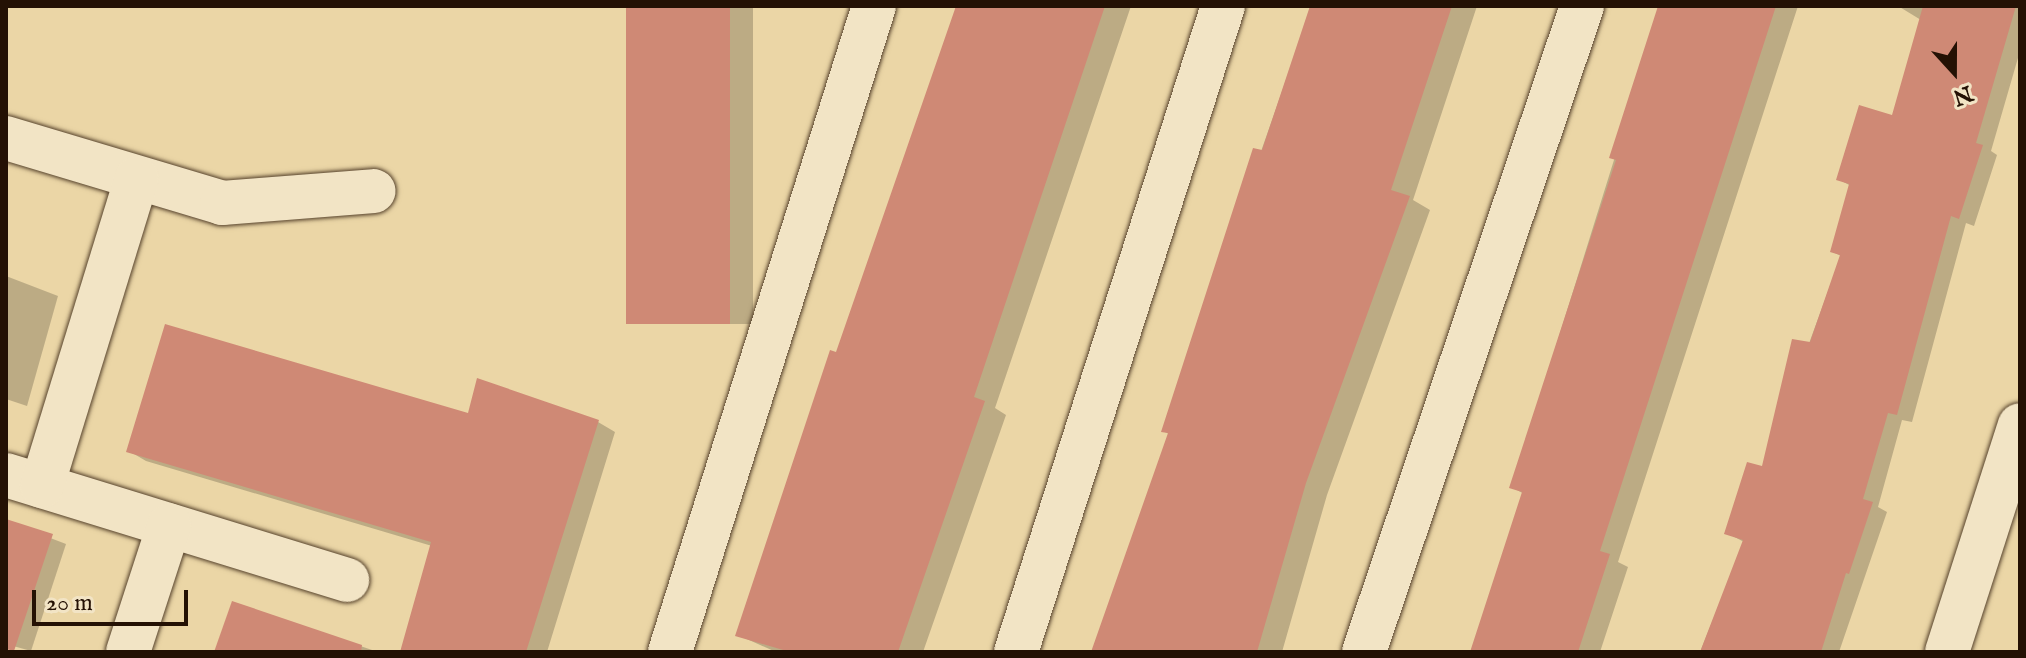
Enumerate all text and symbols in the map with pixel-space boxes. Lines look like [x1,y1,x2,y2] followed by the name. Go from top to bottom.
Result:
[1914,32,1994,112] north arrow
[1949,78,1977,111] text: N
[36,574,192,624] scale bar
[46,588,93,619] text: 20 m

